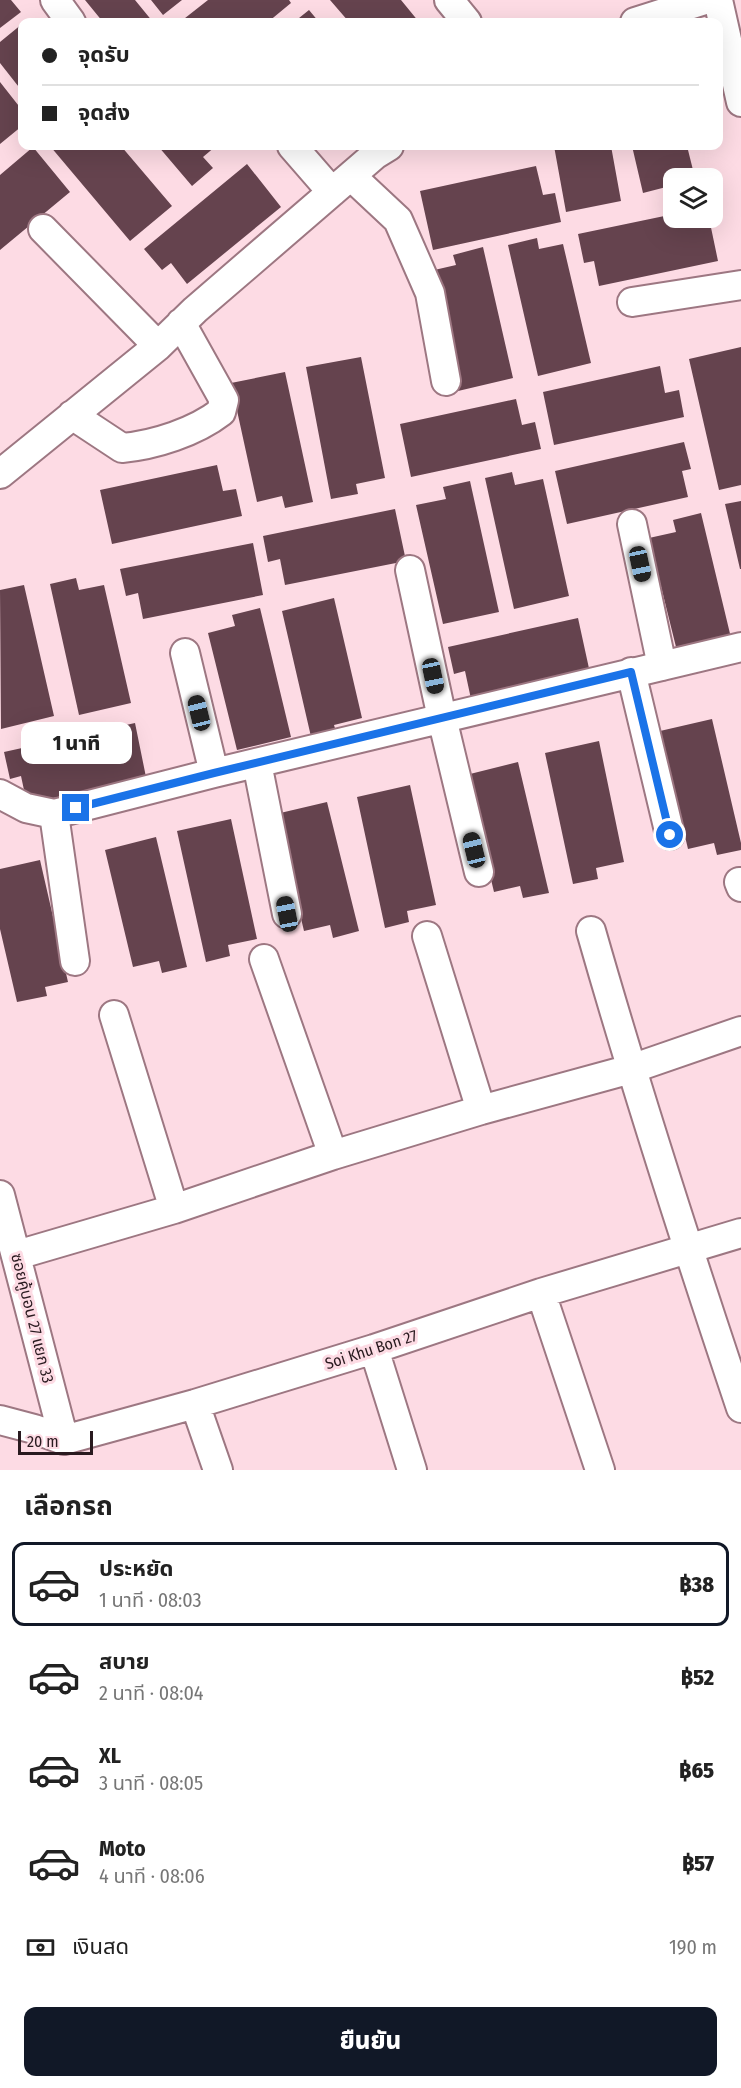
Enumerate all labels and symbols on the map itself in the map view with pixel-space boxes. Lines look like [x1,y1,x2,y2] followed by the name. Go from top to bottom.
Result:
[627,545,653,583] car
[420,657,446,695] car
[186,693,212,733] car
[20,721,132,763] callout: 1 นาที
[62,794,89,821] route end
[656,821,683,848] route start
[461,830,487,870] car
[275,895,299,933] car
[7,1251,58,1385] street label: ซอยคู้บอน 27 แยก 33
[323,1325,420,1373] street label: Soi Khu Bon 27
[18,1428,93,1456] scale bar

